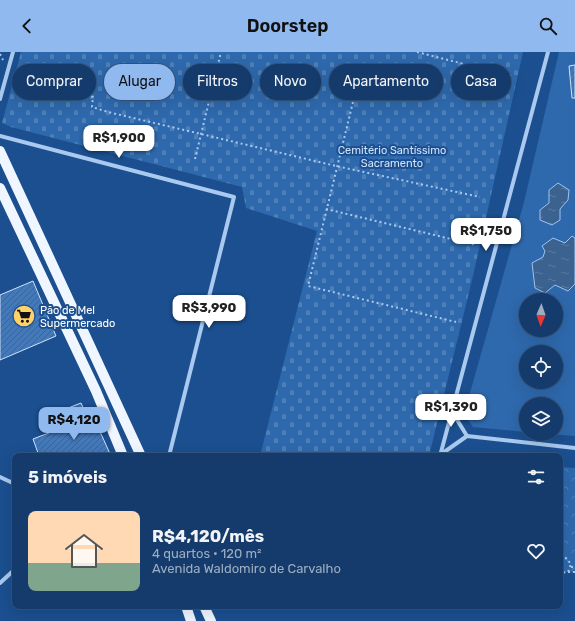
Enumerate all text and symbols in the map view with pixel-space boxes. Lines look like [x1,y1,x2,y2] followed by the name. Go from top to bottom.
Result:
[16,15,38,37] icon: back
[247,15,328,37] text: Doorstep
[537,15,559,37] icon: search
[12,64,96,100] chip: Comprar
[104,64,175,100] chip: Alugar
[183,64,252,100] chip: Filtros
[260,64,321,100] chip: Novo
[329,64,443,100] chip: Apartamento
[451,64,511,100] chip: Casa
[82,125,156,159] pin: R$1,900
[92,130,146,145] text: R$1,900
[338,144,446,170] park label: Cemitério Santíssimo Sacramento
[449,218,523,252] pin: R$1,750
[460,223,512,238] text: R$1,750
[519,293,563,337] north arrow
[519,293,563,441] map controls
[172,295,246,329] pin: R$3,990
[182,300,236,315] text: R$3,990
[11,303,37,329] supermarket icon: Pão de Mel Supermercado
[40,304,115,330] place label: Pão de Mel Supermercado
[519,345,563,389] button: locate
[414,394,488,428] pin: R$1,390
[519,397,563,441] button: layers
[424,399,478,414] text: R$1,390
[37,407,111,441] pin: R$4,120
[48,412,100,427] text: R$4,120
[525,466,547,488] icon: filters
[28,467,107,487] text: 5 imóveis
[152,526,264,546] text: R$4,120/mês
[60,527,108,575] icon: home
[525,540,547,562] icon: heart
[152,546,261,561] text: 4 quartos · 120 m²
[152,561,341,576] text: Avenida Waldomiro de Carvalho

